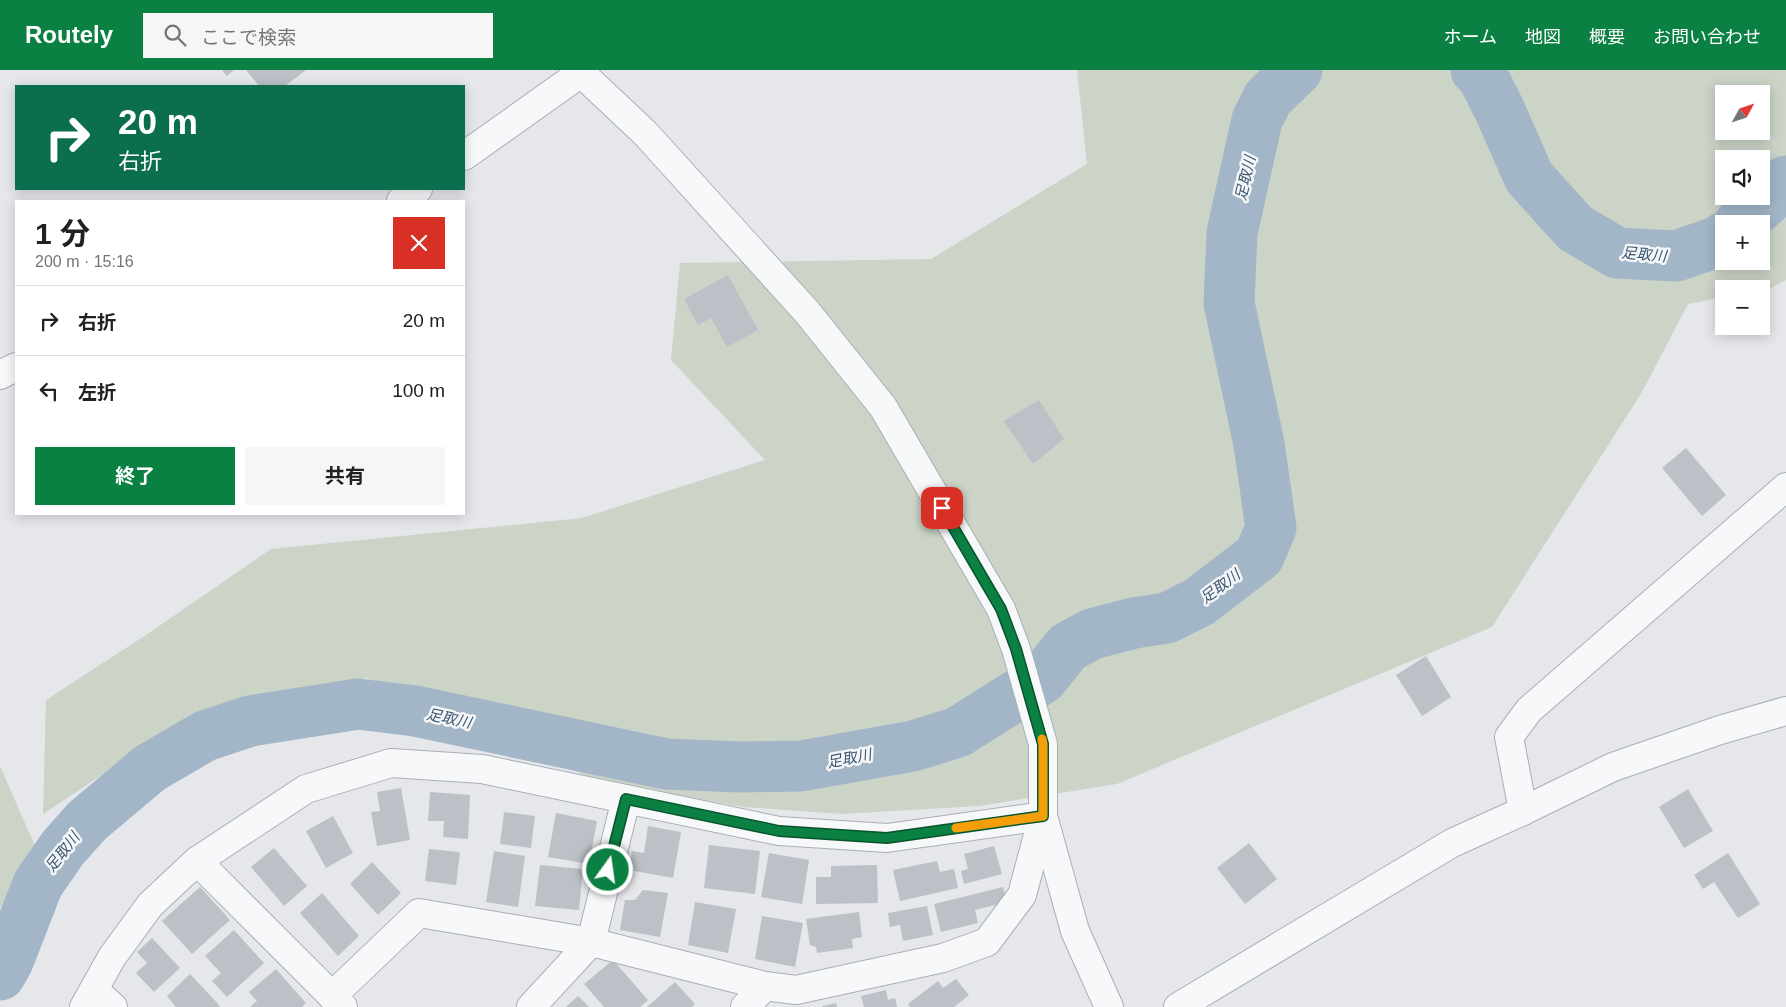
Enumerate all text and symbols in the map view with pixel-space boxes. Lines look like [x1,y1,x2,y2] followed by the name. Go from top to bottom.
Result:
[143,13,493,58] search box
[25,21,113,48] text: Routely
[161,21,189,49] icon: search
[201,27,296,48] text: ここで検索
[1444,27,1497,47] text: ホーム
[1525,27,1561,47] text: 地図
[1589,27,1625,47] text: 概要
[1653,27,1761,47] text: お問い合わせ
[1715,85,1770,140] north arrow
[1715,85,1770,335] map controls
[118,102,198,141] text: 20 m
[35,105,100,170] icon: right
[118,149,162,174] text: 右折
[1715,150,1770,205] button: sound
[1232,152,1259,202] water label: 足取川
[1715,215,1770,270] button: +
[35,217,90,250] text: 1 分
[393,217,445,269] button: close
[1621,244,1669,265] water label: 足取川
[35,253,134,270] text: 200 m · 15:16
[1715,280,1770,335] button: −
[35,307,63,335] icon: right
[403,310,445,331] text: 20 m
[78,312,116,333] text: 右折
[35,377,63,405] icon: left
[392,380,445,401] text: 100 m
[78,382,116,403] text: 左折
[35,447,235,505] button: 終了
[245,447,445,505] button: 共有
[921,487,963,529] pin
[928,494,956,522] icon: arrive
[1197,564,1245,606] water label: 足取川
[425,705,475,731] water label: 足取川
[825,745,875,771] water label: 足取川
[41,827,84,875] water label: 足取川
[581,843,633,895] position arrow

